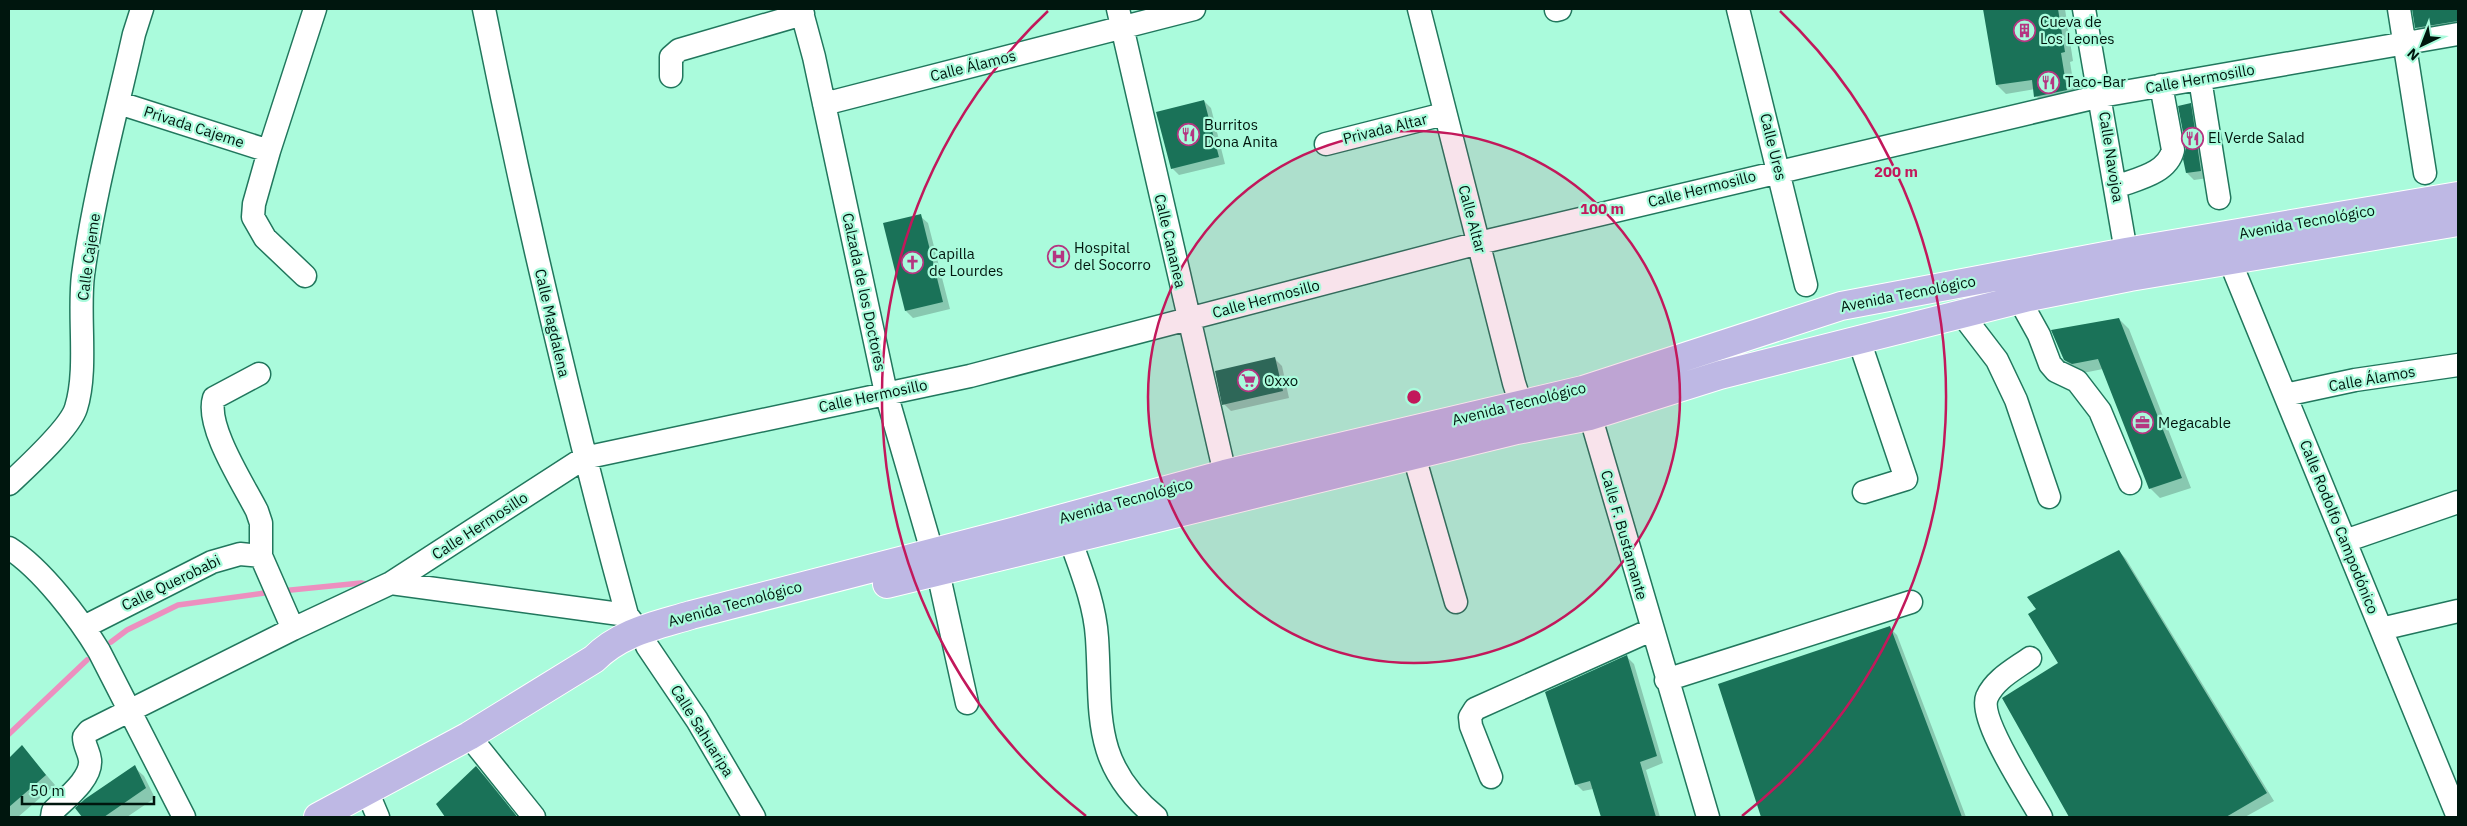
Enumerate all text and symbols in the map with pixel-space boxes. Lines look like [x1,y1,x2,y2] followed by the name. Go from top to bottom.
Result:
[2040,12,2115,48] place label: Cueva de Los Leones
[2012,19,2036,43] building icon: Cueva de Los Leones
[2397,20,2447,70] north arrow
[2403,44,2423,65] text: N
[928,46,1018,85] street label: Calle Álamos
[2144,60,2256,97] street label: Calle Hermosillo
[2037,70,2061,94] restaurant icon: Taco-Bar
[2065,72,2126,91] place label: Taco-Bar
[142,101,247,152] street label: Privada Cajeme
[1341,109,1429,148] street label: Privada Altar
[2095,110,2128,204] street label: Calle Navojoa
[1756,111,1791,182] street label: Calle Ures
[1204,115,1278,151] place label: Burritos Dona Anita
[1176,122,1200,146] restaurant icon: Burritos Dona Anita
[2180,126,2204,150] restaurant icon: El Verde Salad
[2208,128,2305,147] place label: El Verde Salad
[1874,162,1918,181] text: 200 m
[1646,166,1758,211] street label: Calle Hermosillo
[1454,183,1491,255] street label: Calle Altar
[1150,192,1191,290] street label: Calle Cananea
[1580,199,1624,218] text: 100 m
[2237,200,2376,243] street label: Avenida Tecnológico
[838,211,891,373] street label: Calzada de los Doctores
[73,212,104,302] street label: Calle Cajeme
[1074,238,1151,274] place label: Hospital del Socorro
[929,244,1003,280] place label: Capilla de Lourdes
[1046,245,1070,269] hospital icon: Hospital del Socorro
[901,251,925,275] church icon: Capilla de Lourdes
[531,267,574,379] street label: Calle Magdalena
[1839,271,1977,316] street label: Avenida Tecnológico
[1210,275,1322,322] street label: Calle Hermosillo
[2327,362,2417,395] street label: Calle Álamos
[1236,369,1260,393] supermarket icon: Oxxo
[1264,371,1298,390] place label: Oxxo
[817,375,929,416] street label: Calle Hermosillo
[1450,378,1588,429] street label: Avenida Tecnológico
[1405,388,1423,406] centre of rings
[2130,411,2154,435] office icon: Megacable
[2158,413,2231,432] place label: Megacable
[2296,437,2383,616] street label: Calle Rodolfo Campodónico
[1597,468,1652,602] street label: Calle F. Bustamante
[1057,474,1195,528] street label: Avenida Tecnológico
[428,488,531,564] street label: Calle Hermosillo
[118,550,223,615] street label: Calle Querobabi
[666,577,804,631] street label: Avenida Tecnológico
[667,681,738,780] street label: Calle Sahuaripa
[22,774,155,806] scale bar
[30,781,65,800] text: 50 m

